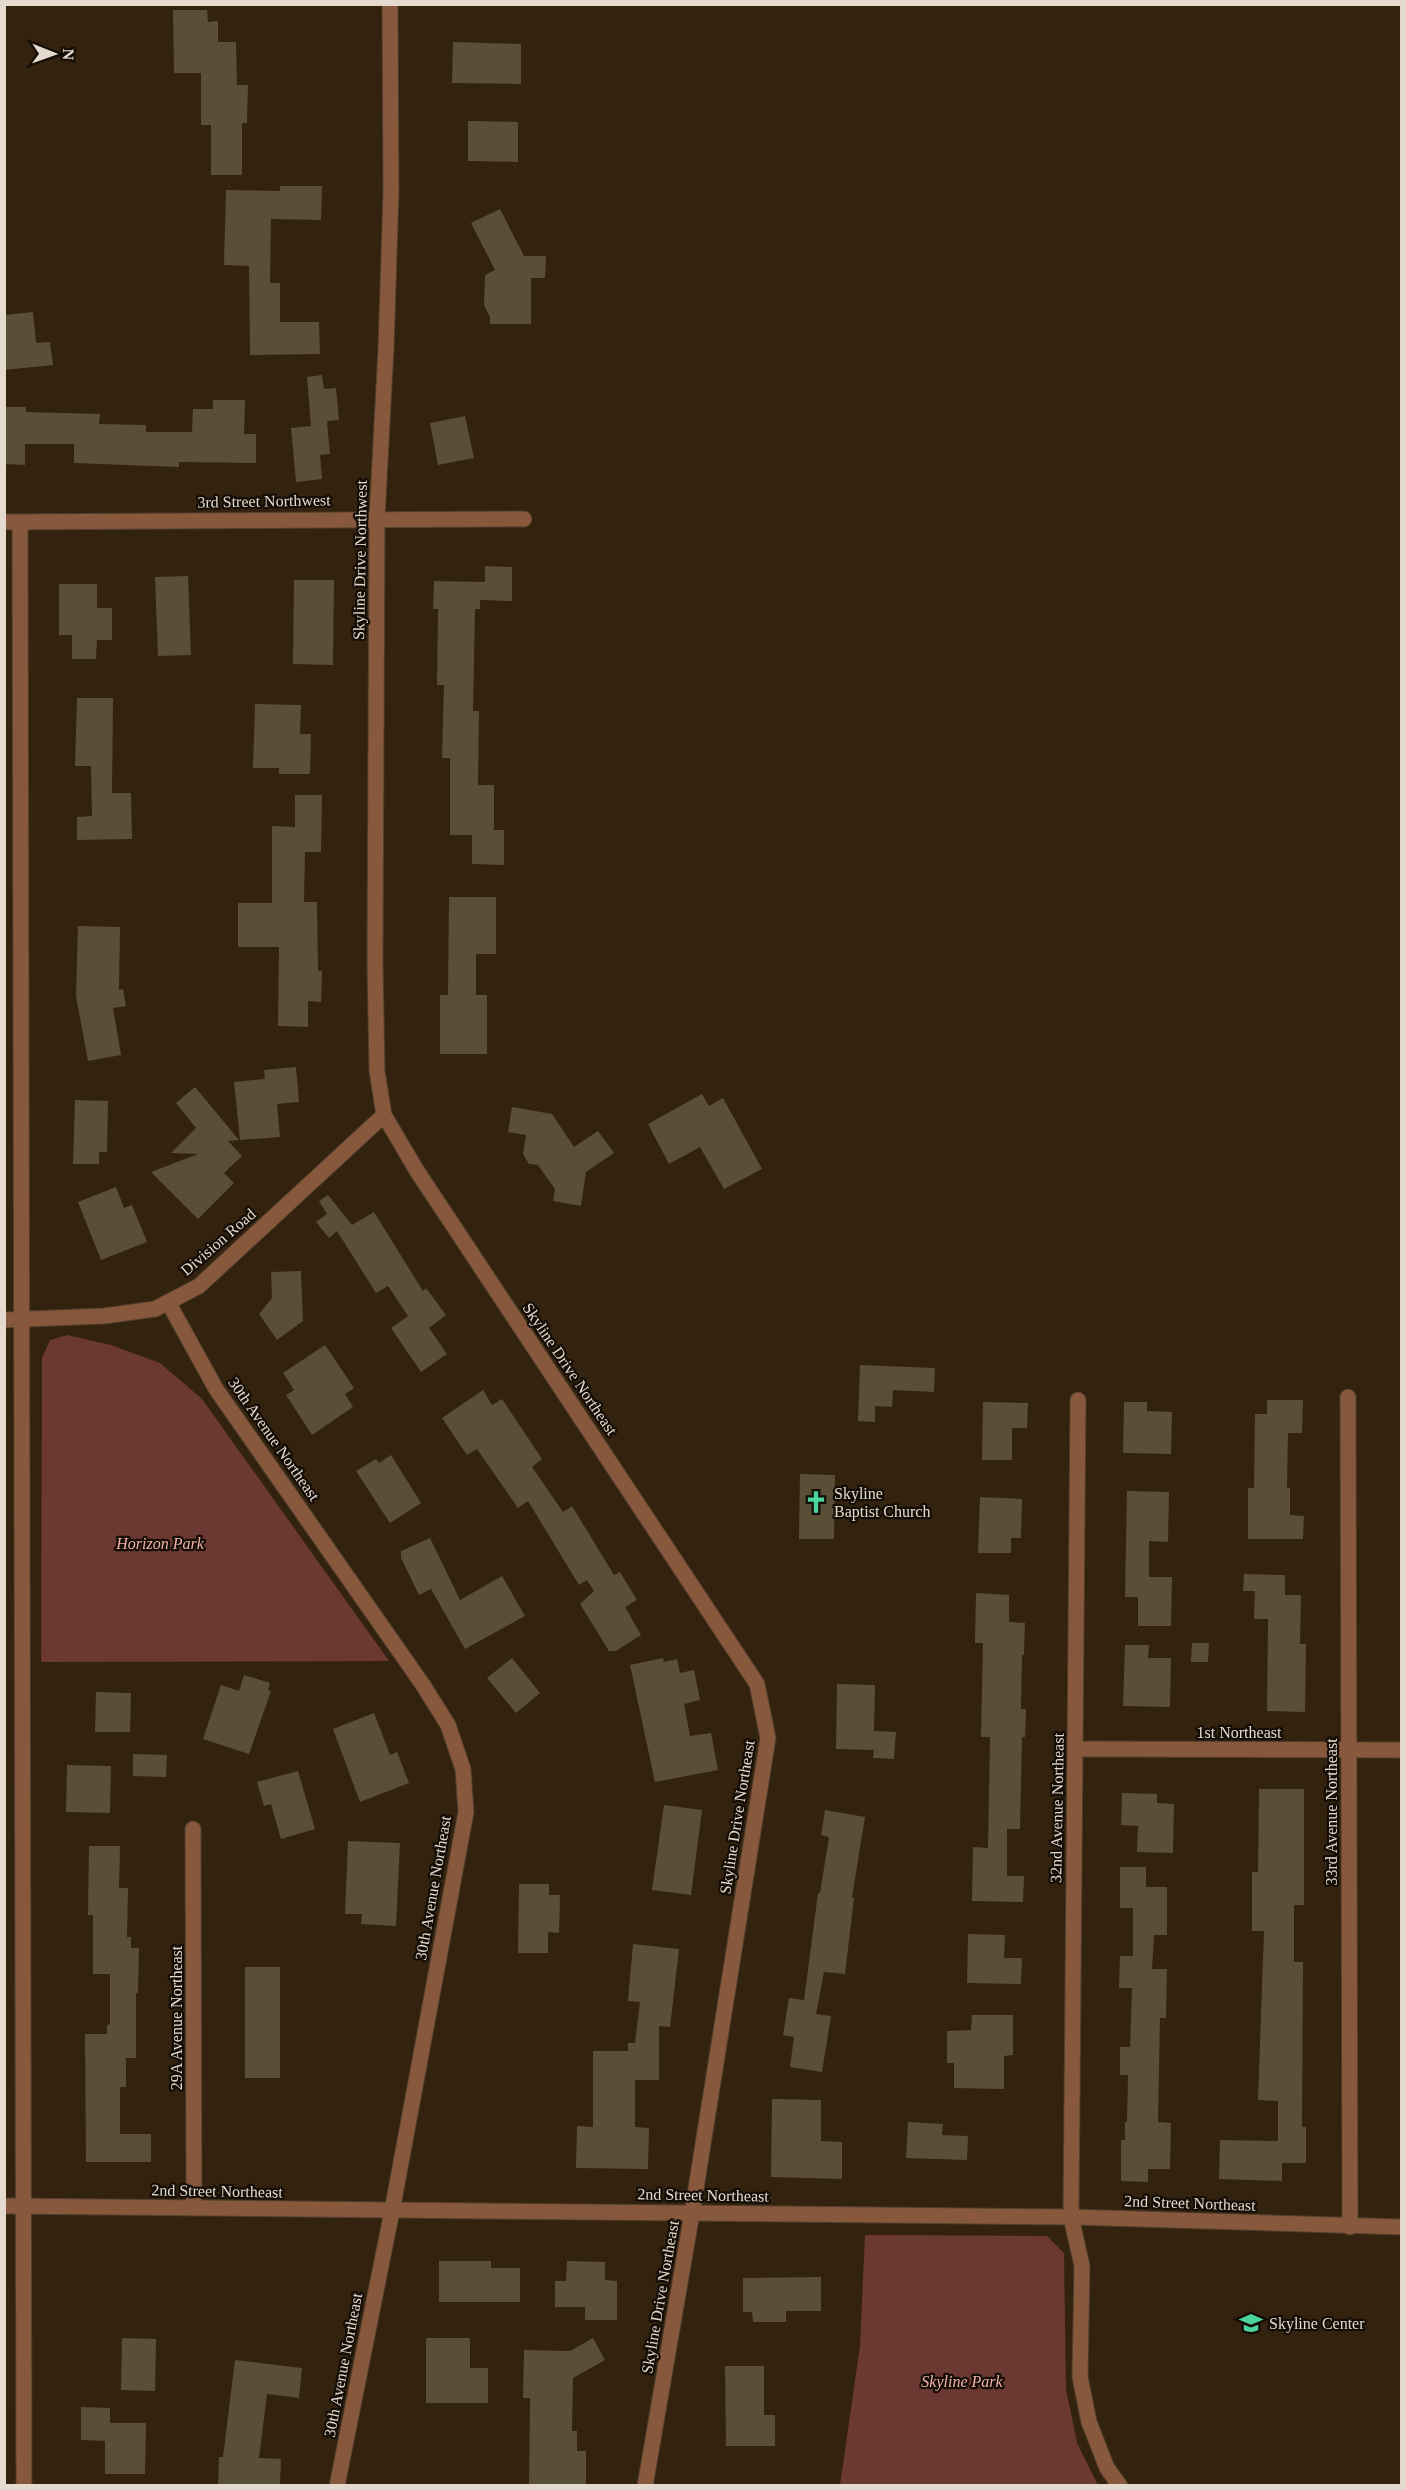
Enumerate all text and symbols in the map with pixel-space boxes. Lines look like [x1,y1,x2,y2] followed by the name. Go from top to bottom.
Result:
[24,24,84,84] north arrow
[60,48,77,61] text: N
[350,479,371,640] street label: Skyline Drive Northwest
[197,491,331,511] street label: 3rd Street Northwest
[177,1205,259,1279] street label: Division Road
[519,1300,621,1439] street label: Skyline Drive Northeast
[225,1374,323,1504] street label: 30th Avenue Northeast
[834,1485,930,1521] place label: Skyline Baptist Church
[803,1489,829,1515] church icon: Skyline Baptist Church
[115,1535,205,1552] park label: Horizon Park
[1197,1724,1282,1741] street label: 1st Northeast
[1047,1732,1067,1883] street label: 32nd Avenue Northeast
[716,1738,759,1895] street label: Skyline Drive Northeast
[1323,1738,1340,1886] street label: 33rd Avenue Northeast
[412,1814,454,1962] street label: 30th Avenue Northeast
[168,1945,185,2090] street label: 29A Avenue Northeast
[151,2181,283,2201] street label: 2nd Street Northeast
[637,2185,769,2205] street label: 2nd Street Northeast
[1124,2192,1257,2214] street label: 2nd Street Northeast
[638,2218,683,2375] street label: Skyline Drive Northeast
[321,2291,365,2438] street label: 30th Avenue Northeast
[1238,2310,1264,2336] school or university icon: Skyline Center
[1269,2315,1365,2333] place label: Skyline Center
[921,2373,1004,2391] park label: Skyline Park

